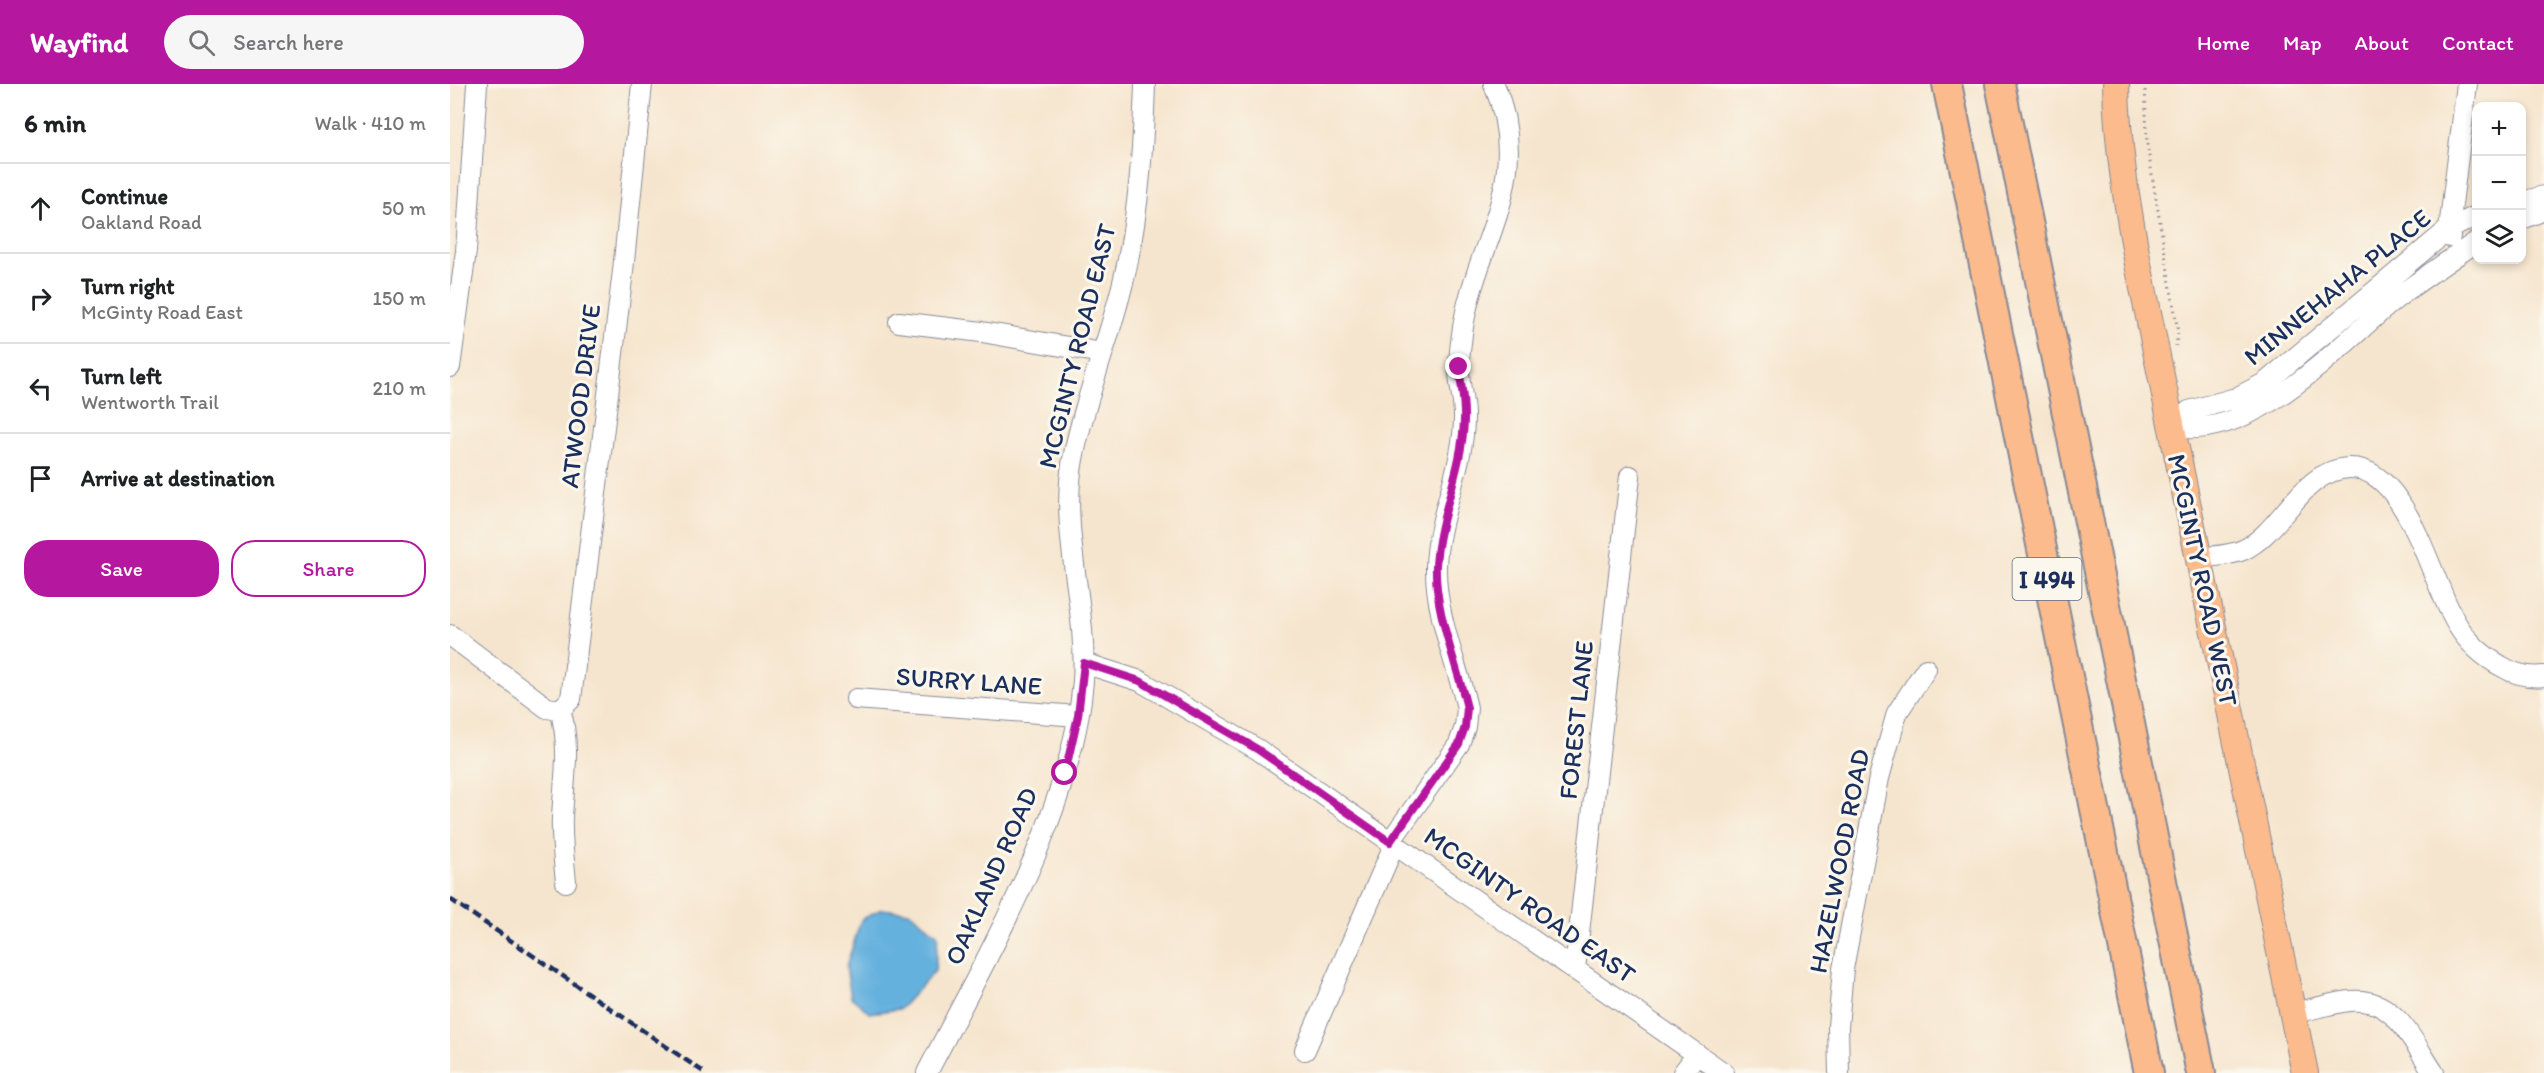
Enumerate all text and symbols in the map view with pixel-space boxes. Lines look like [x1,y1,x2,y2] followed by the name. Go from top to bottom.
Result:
[164,15,584,69] search box
[30,25,128,59] text: Wayfind
[185,26,218,59] icon: search
[233,29,344,56] text: Search here
[2197,30,2250,55] text: Home
[2283,30,2322,55] text: Map
[2355,30,2409,55] text: About
[2442,30,2514,55] text: Contact
[2472,102,2526,264] map controls
[2472,102,2526,156] button: +
[24,107,86,139] text: 6 min
[315,111,426,135] text: Walk · 410 m
[2472,156,2526,210] button: −
[81,183,168,210] text: Continue
[24,192,57,225] icon: ahead
[382,196,426,220] text: 50 m
[2237,202,2437,372] street label: MINNEHAHA PLACE
[81,210,202,234] text: Oakland Road
[2472,210,2526,264] button: layers
[1031,220,1123,472] street label: MCGINTY ROAD EAST
[81,273,175,300] text: Turn right
[24,282,57,315] icon: right
[373,286,426,310] text: 150 m
[81,300,243,324] text: McGinty Road East
[553,302,607,490] street label: ATWOOD DRIVE
[1445,353,1471,379] route end
[81,363,162,390] text: Turn left
[24,372,57,405] icon: left
[373,376,426,400] text: 210 m
[81,390,219,414] text: Wentworth Trail
[2161,451,2245,709] street label: MCGINTY ROAD WEST
[24,462,57,495] icon: arrive
[81,465,275,492] text: Arrive at destination
[24,540,219,597] button: Save
[231,540,426,597] button: Share
[2012,558,2082,600] road number: I 494
[1552,639,1600,801] street label: FOREST LANE
[895,660,1043,702] street label: SURRY LANE
[1802,746,1876,976] street label: HAZELWOOD ROAD
[1051,759,1077,785] route start
[937,782,1045,970] street label: OAKLAND ROAD
[1418,820,1642,990] street label: MCGINTY ROAD EAST

